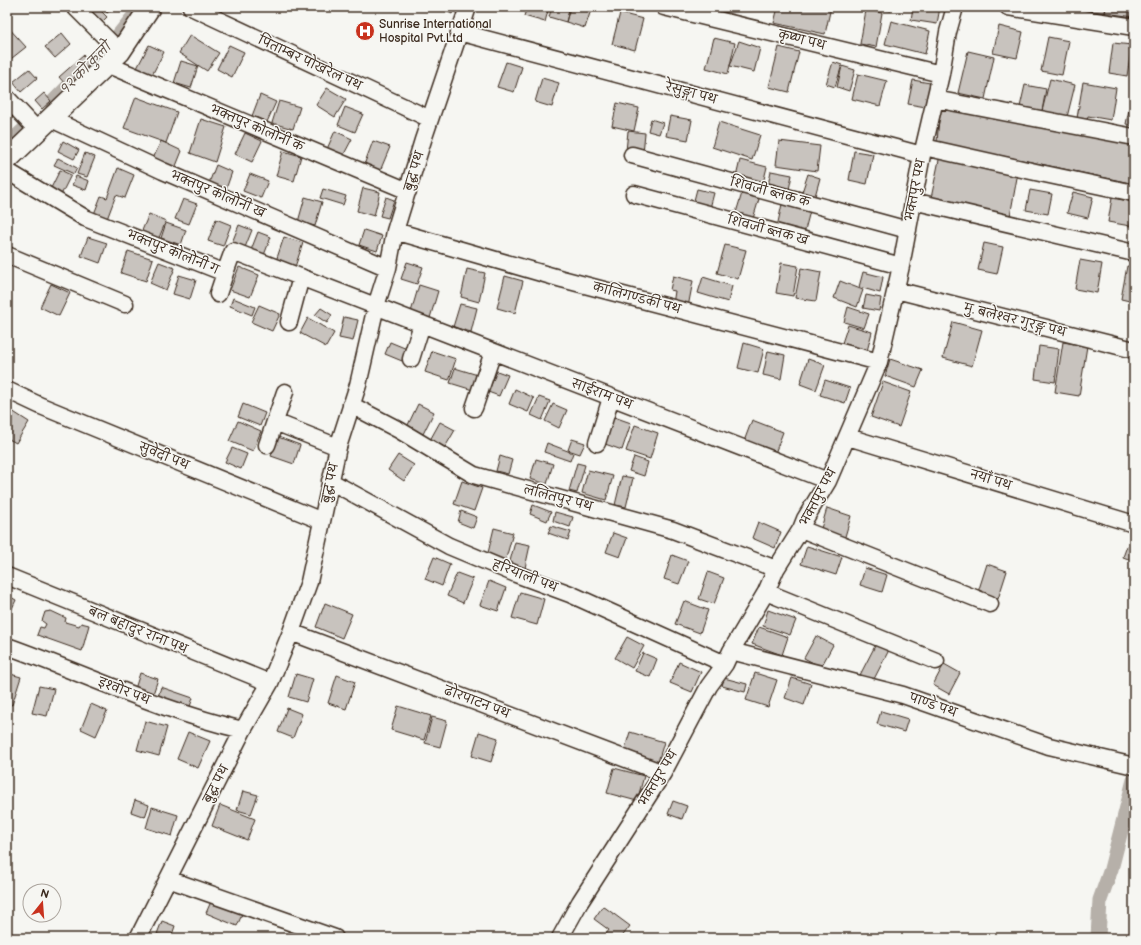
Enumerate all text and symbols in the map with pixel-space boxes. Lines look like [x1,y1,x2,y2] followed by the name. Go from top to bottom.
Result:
[379,17,492,46] place label: Sunrise International Hospital Pvt.Ltd
[354,20,376,42] hospital icon: Sunrise International Hospital Pvt.Ltd
[776,27,828,54] street label: कृष्ण पथ
[255,30,366,95] street label: पिताम्बर पोखरेल पथ
[55,35,118,99] water label: १२ को कुलो
[662,75,721,108] street label: रेसुङ्गा पथ
[207,100,307,155] street label: भक्तपुर कोलोनी क
[401,148,428,194] street label: बुद्ध पथ
[902,157,929,223] street label: भक्तपुर पथ
[167,166,269,221] street label: भक्तपुर कोलोनी ख
[727,172,813,211] street label: शिवजी ब्लक क
[725,210,811,249] street label: शिवजी ब्लक ख
[124,225,223,278] street label: भक्तपुर कोलोनी ग
[590,277,684,318] street label: कालिगण्डकी पथ
[961,296,1070,341] street label: मु. बलेश्वर गुरङ्ग पथ
[568,374,636,413] street label: साईराम पथ
[136,436,194,474] street label: सुवेदी पथ
[319,460,342,505] street label: बुद्ध पथ
[967,464,1015,494] street label: नयाँ पथ
[797,465,840,529] street label: भक्तपुर पथ
[522,480,596,515] street label: ललितपुर पथ
[489,555,562,596] street label: हरियाली पथ
[85,603,191,658] street label: बल बहादुर राना पथ
[95,672,154,709] street label: इश्वोर पथ
[441,680,514,722] street label: ढोरपाटन पथ
[906,686,961,721] street label: पाण्डे पथ
[635,746,682,810] street label: भक्तपुर पथ
[200,762,233,807] street label: बुद्ध पथ
[22,883,62,923] north arrow
[39,886,51,901] text: N

